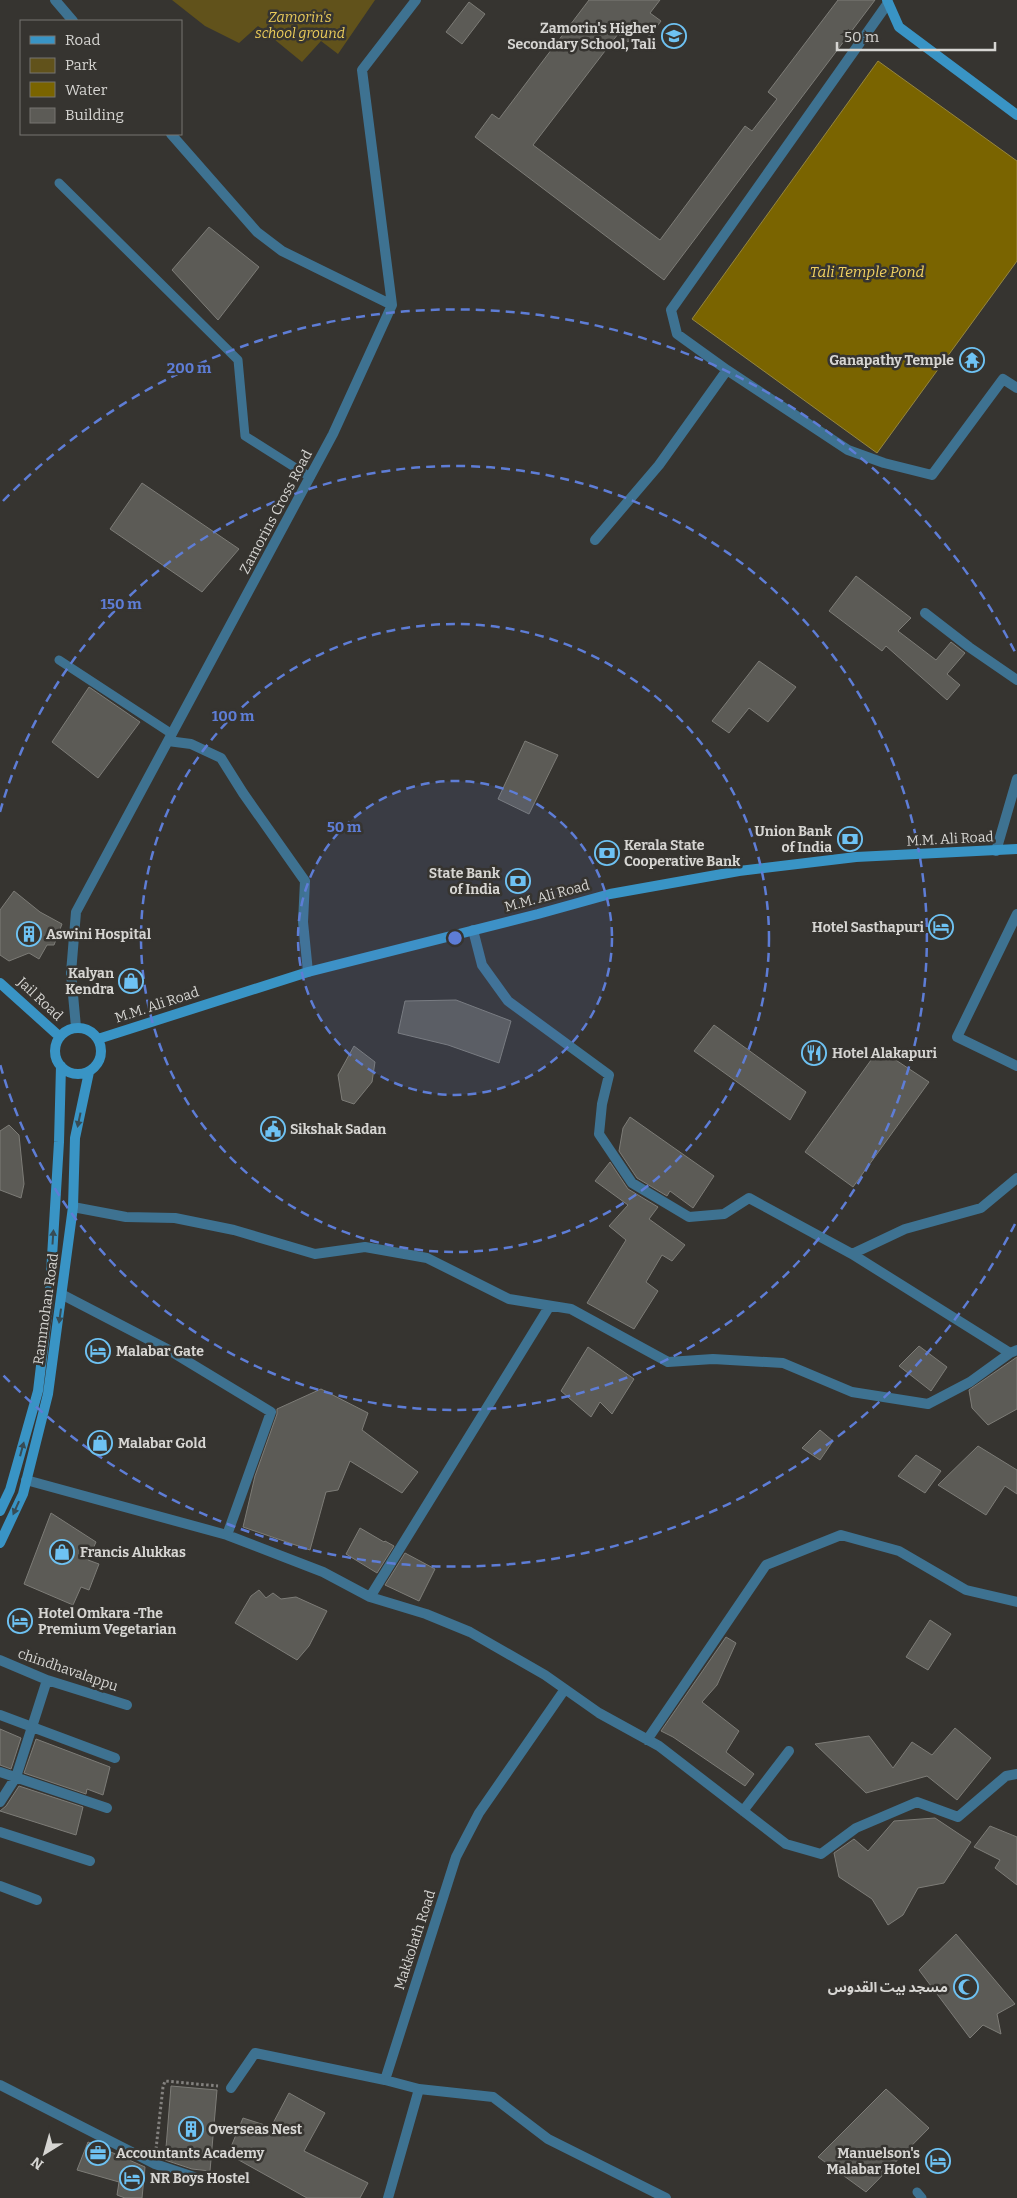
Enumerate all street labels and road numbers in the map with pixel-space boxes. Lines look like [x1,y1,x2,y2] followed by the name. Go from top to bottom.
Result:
[236,447,316,577] street label: Zamorins Cross Road
[906,828,994,850] street label: M.M. Ali Road
[503,876,591,916] street label: M.M. Ali Road
[13,973,66,1024] street label: Jail Road
[113,983,201,1027] street label: M.M. Ali Road
[30,1252,62,1366] street label: Rammohan Road
[16,1645,121,1695] street label: chindhavalappu
[391,1888,439,1992] street label: Makkolath Road

